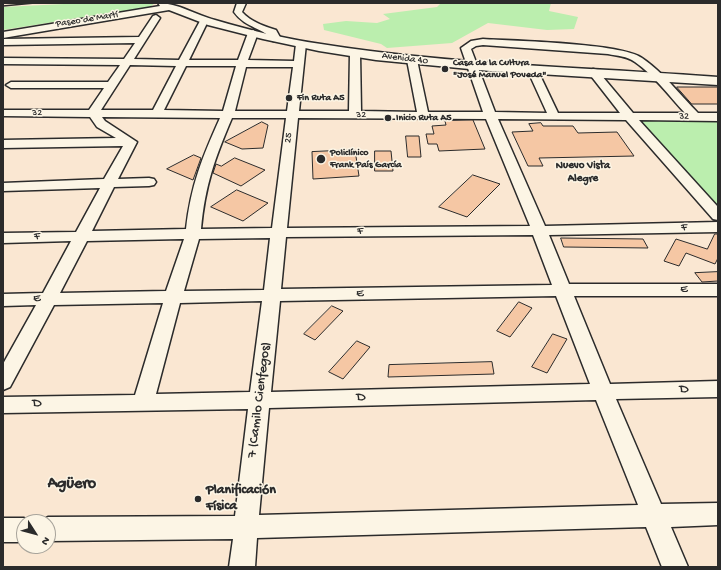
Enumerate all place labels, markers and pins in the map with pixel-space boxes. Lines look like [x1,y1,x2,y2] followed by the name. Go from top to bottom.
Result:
[453,57,546,80] place label: Casa de la Cultura "José Manuel Poveda"
[440,64,450,74] marker: Casa de la Cultura "José Manuel Poveda"
[297,92,344,104] place label: Fin Ruta A5
[284,93,294,103] marker: Fin Ruta A5
[396,112,452,124] place label: Inicio Ruta A5
[383,113,393,123] marker: Inicio Ruta A5
[330,147,402,170] place label: Policlínico Frank País García
[315,153,327,165] marker: Policlínico Frank País García
[206,483,276,516] place label: Planificación Física
[193,494,203,504] marker: Planificación Física

